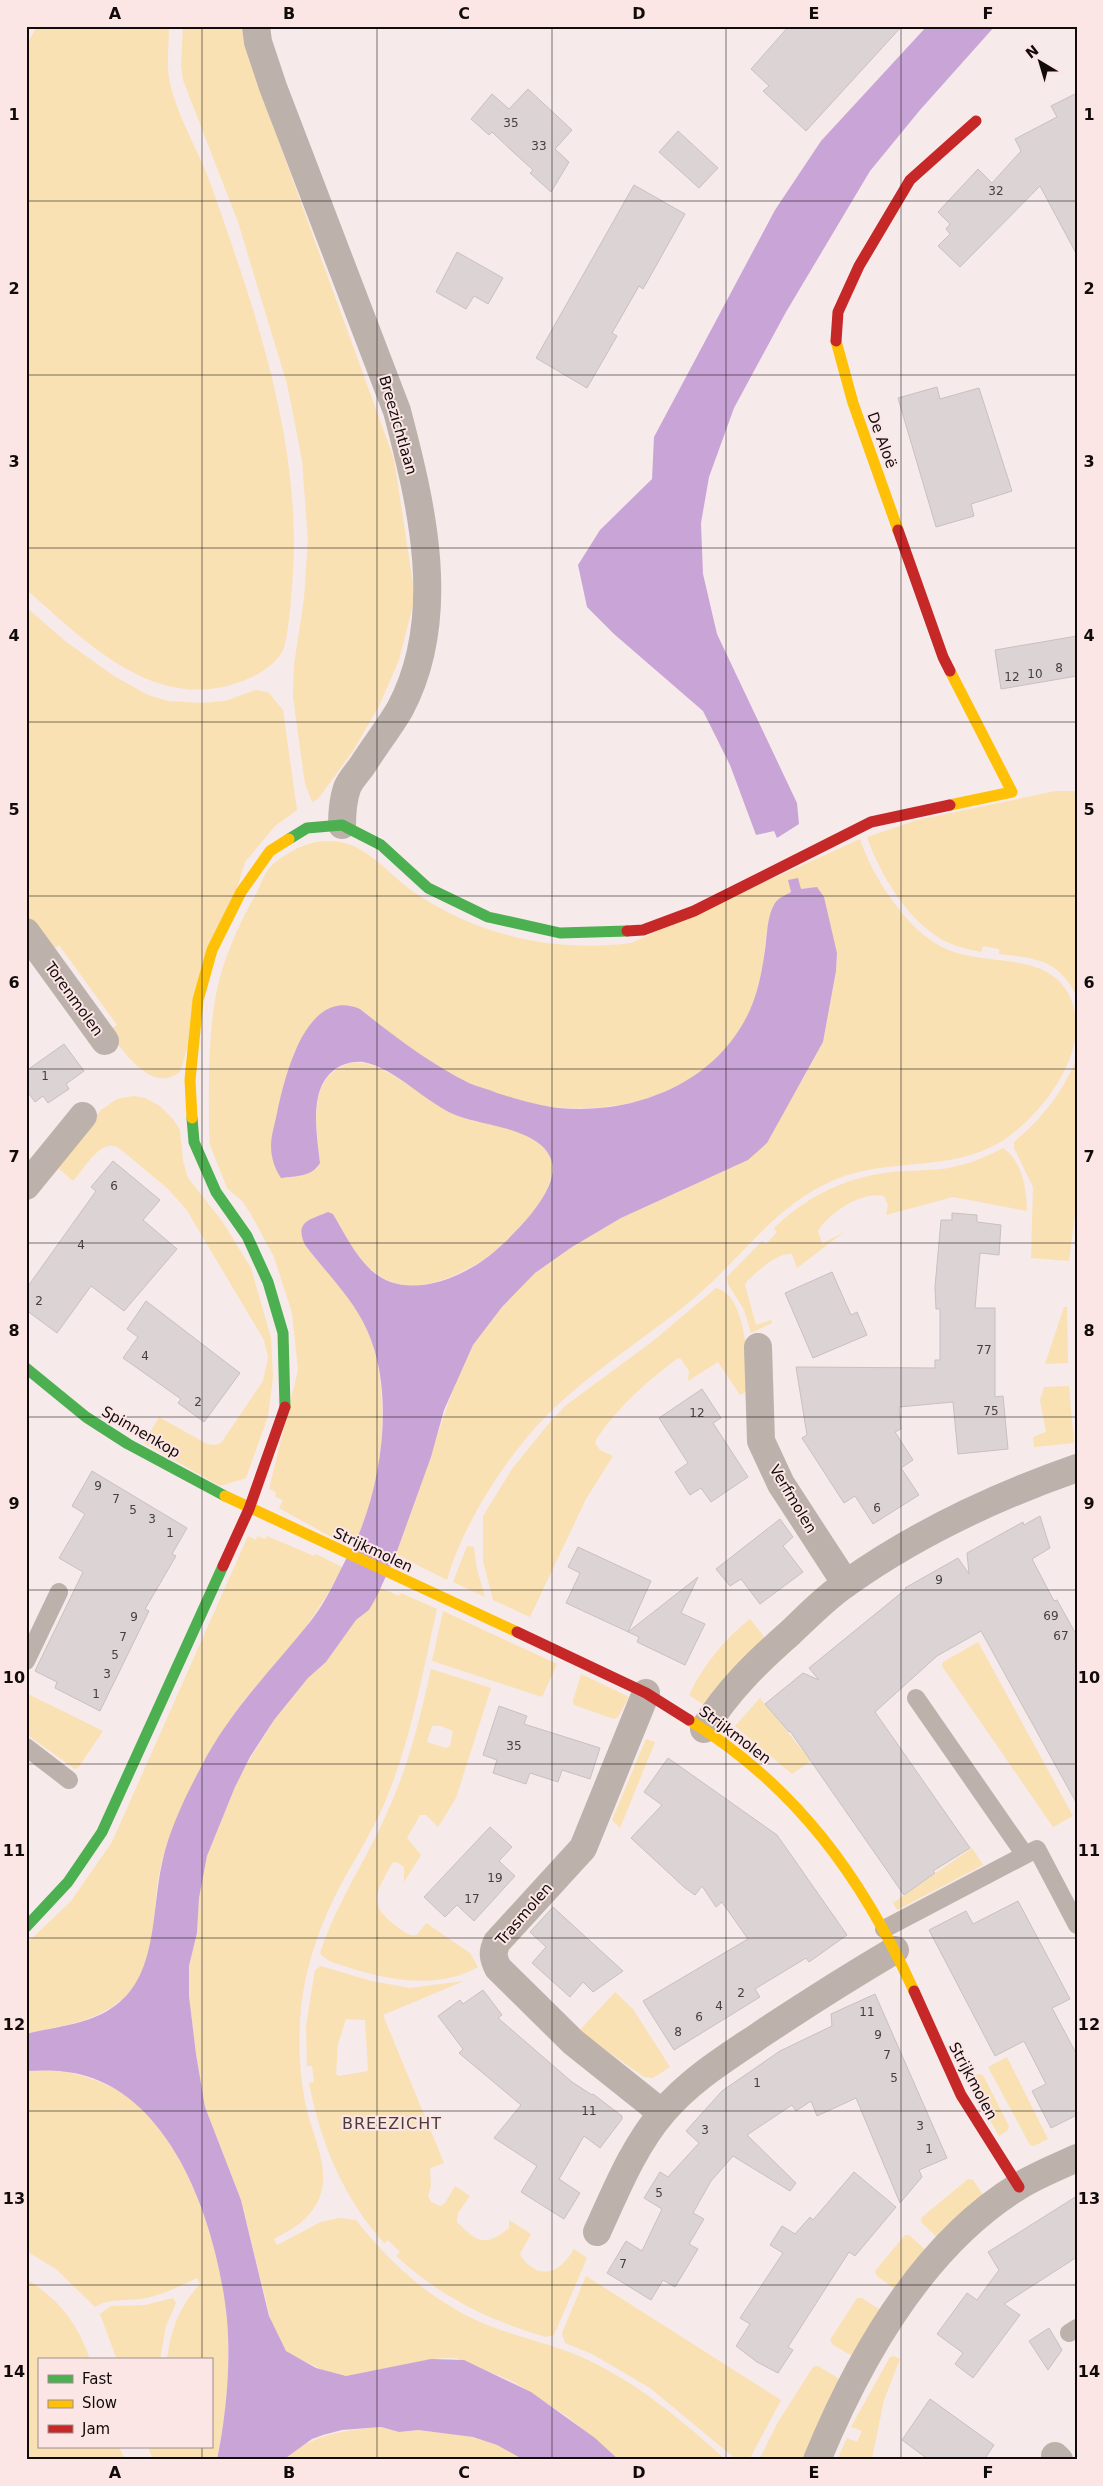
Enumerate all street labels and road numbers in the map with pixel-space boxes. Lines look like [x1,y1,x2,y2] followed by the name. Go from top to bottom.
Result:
[375,373,421,477] street label: Breezichtlaan
[864,409,900,471] street label: De Aloë
[41,958,107,1040] street label: Torenmolen
[98,1402,184,1462] street label: Spinnenkop
[766,1462,820,1536] street label: Verfmolen
[331,1524,415,1576] street label: Strijkmolen
[696,1702,774,1768] street label: Strijkmolen
[491,1879,556,1950] street label: Trasmolen
[945,2039,1001,2123] street label: Strijkmolen

